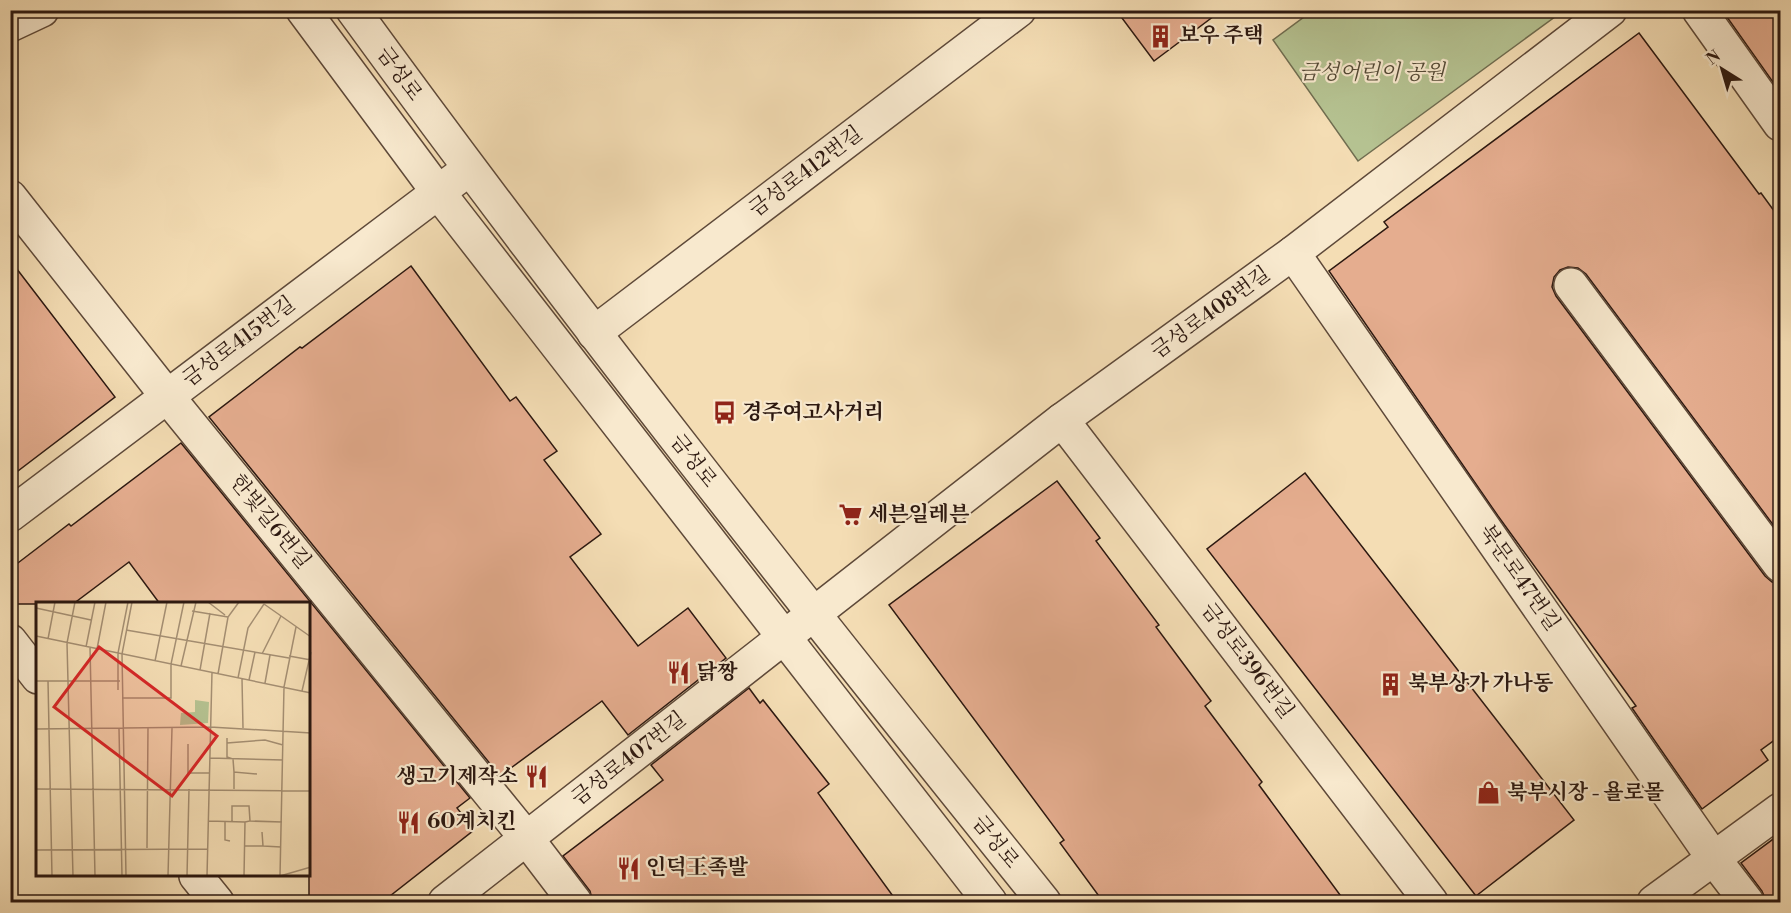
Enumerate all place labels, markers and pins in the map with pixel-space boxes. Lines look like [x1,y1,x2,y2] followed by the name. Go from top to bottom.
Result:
[1148,23,1174,49] building icon: 보우 주택
[1179,23,1264,49] place label: 보우 주택
[711,400,737,426] bus stop icon: 경주여고사거리
[742,400,884,426] place label: 경주여고사거리
[837,502,863,528] supermarket icon: 세븐일레븐
[868,502,969,528] place label: 세븐일레븐
[666,660,692,686] restaurant icon: 닭짱
[697,660,738,686] place label: 닭짱
[1377,671,1403,697] building icon: 북부상가 가나동
[1408,671,1553,697] place label: 북부상가 가나동
[396,764,518,790] place label: 생고기제작소
[523,764,549,790] restaurant icon: 생고기제작소
[1476,780,1502,806] shop icon: 북부시장 - 욜로몰
[1507,780,1664,806] place label: 북부시장 - 욜로몰
[396,809,422,835] restaurant icon: 60계치킨
[427,809,516,835] place label: 60계치킨
[615,855,641,881] restaurant icon: 인덕王족발
[646,855,749,881] place label: 인덕王족발

